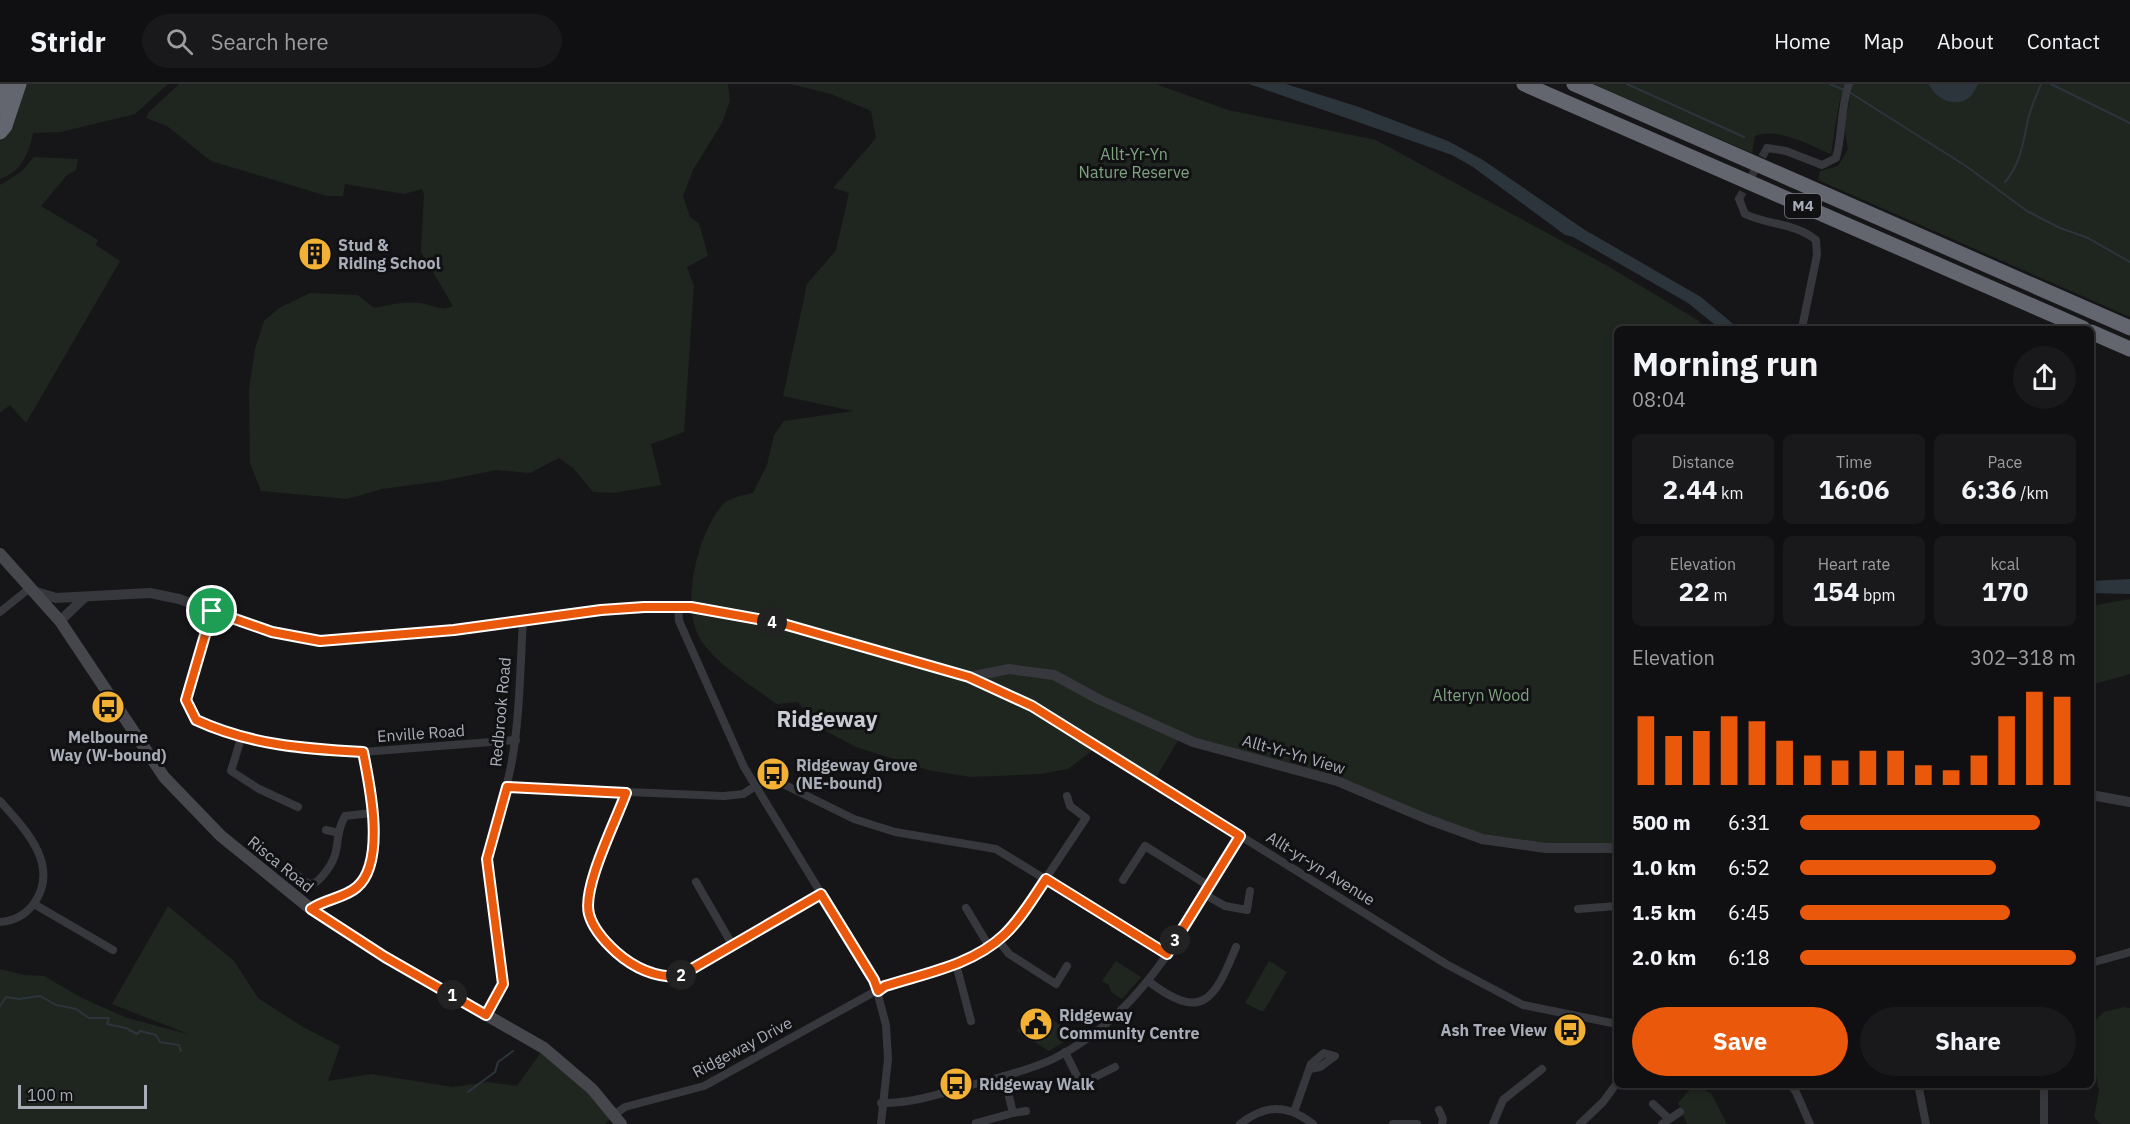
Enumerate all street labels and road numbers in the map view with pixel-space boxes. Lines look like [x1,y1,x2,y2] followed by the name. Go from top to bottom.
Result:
[1785,194,1821,218] road number: M4
[485,656,515,768] street label: Redbrook Road
[376,720,466,746] street label: Enville Road
[1240,730,1348,778] street label: Allt-Yr-Yn View
[1263,827,1379,910] street label: Allt-yr-yn Avenue
[244,831,318,897] street label: Risca Road
[689,1012,795,1082] street label: Ridgeway Drive

